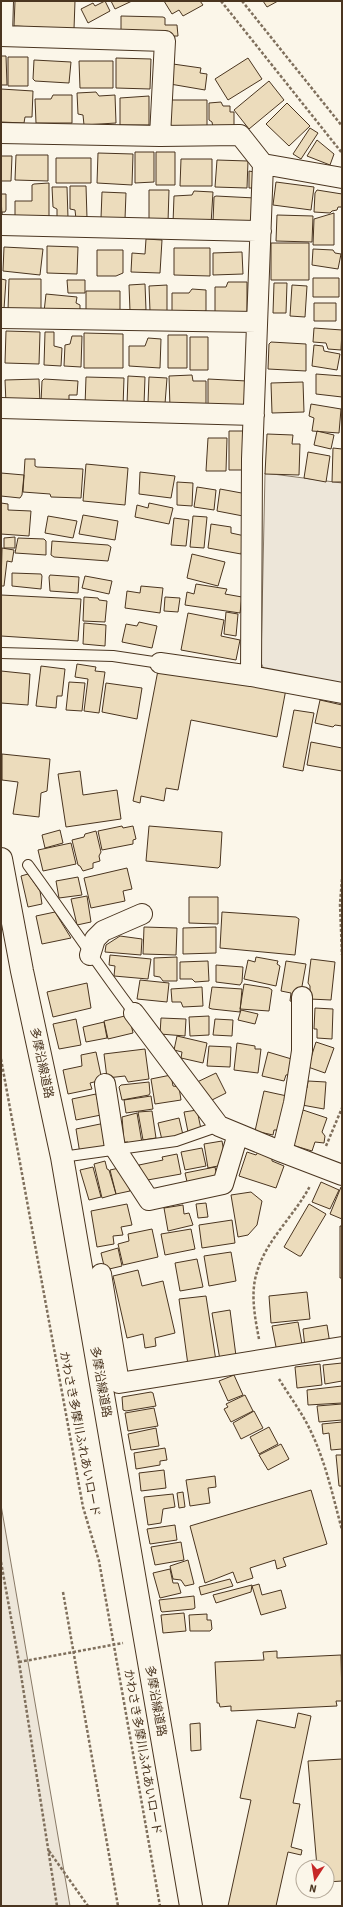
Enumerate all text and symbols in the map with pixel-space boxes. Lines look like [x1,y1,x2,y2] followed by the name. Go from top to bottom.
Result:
[26,1026,57,1100] street label: 多摩沿線道路
[86,1345,115,1419] street label: 多摩沿線道路
[55,1350,104,1518] street label: かわさき多摩川ふれあいロード
[141,1664,170,1738] street label: 多摩沿線道路
[120,1668,165,1836] street label: かわさき多摩川ふれあいロード
[295,1859,335,1899] north arrow
[308,1880,318,1896] text: N

